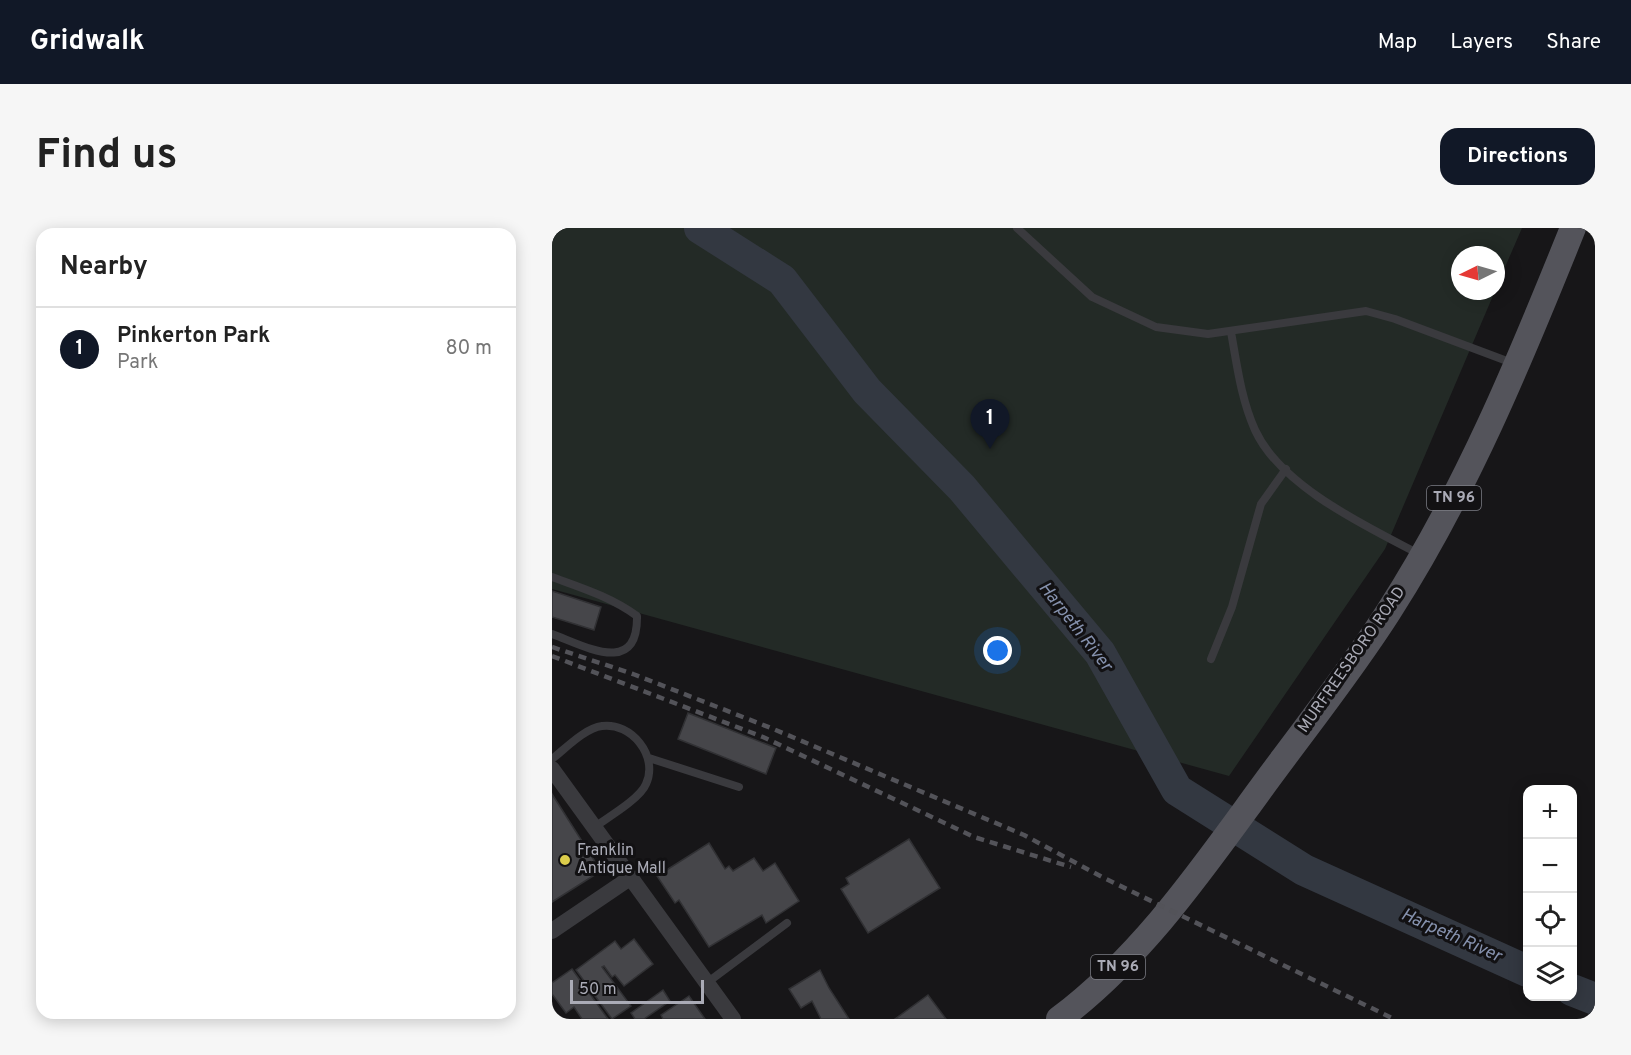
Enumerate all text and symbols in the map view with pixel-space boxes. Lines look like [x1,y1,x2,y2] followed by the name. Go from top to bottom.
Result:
[30,24,145,60] text: Gridwalk
[1378,29,1417,56] text: Map
[1450,29,1513,56] text: Layers
[1546,29,1601,56] text: Share
[1440,128,1595,185] button: Directions
[36,130,177,183] text: Find us
[1451,246,1505,300] north arrow
[60,251,148,284] text: Nearby
[117,323,270,350] text: Pinkerton Park
[76,336,84,362] text: 1
[446,336,492,362] text: 80 m
[117,350,158,376] text: Park
[970,400,1010,449] pin: 1
[1427,486,1481,510] road number: TN 96
[1033,578,1118,678] water label: Harpeth River
[1294,583,1410,737] street label: MURFREESBORO ROAD
[983,636,1012,665] your location
[1523,785,1577,1001] map controls
[1523,785,1577,839] button: +
[1523,839,1577,893] button: −
[577,841,666,879] place label: Franklin Antique Mall
[558,853,572,867] marker: Franklin Antique Mall
[1523,893,1577,947] button: locate
[1397,904,1507,969] water label: Harpeth River
[1523,947,1577,1001] button: layers
[1091,955,1145,979] road number: TN 96
[570,977,704,1004] scale bar
[579,980,617,1000] text: 50 m

